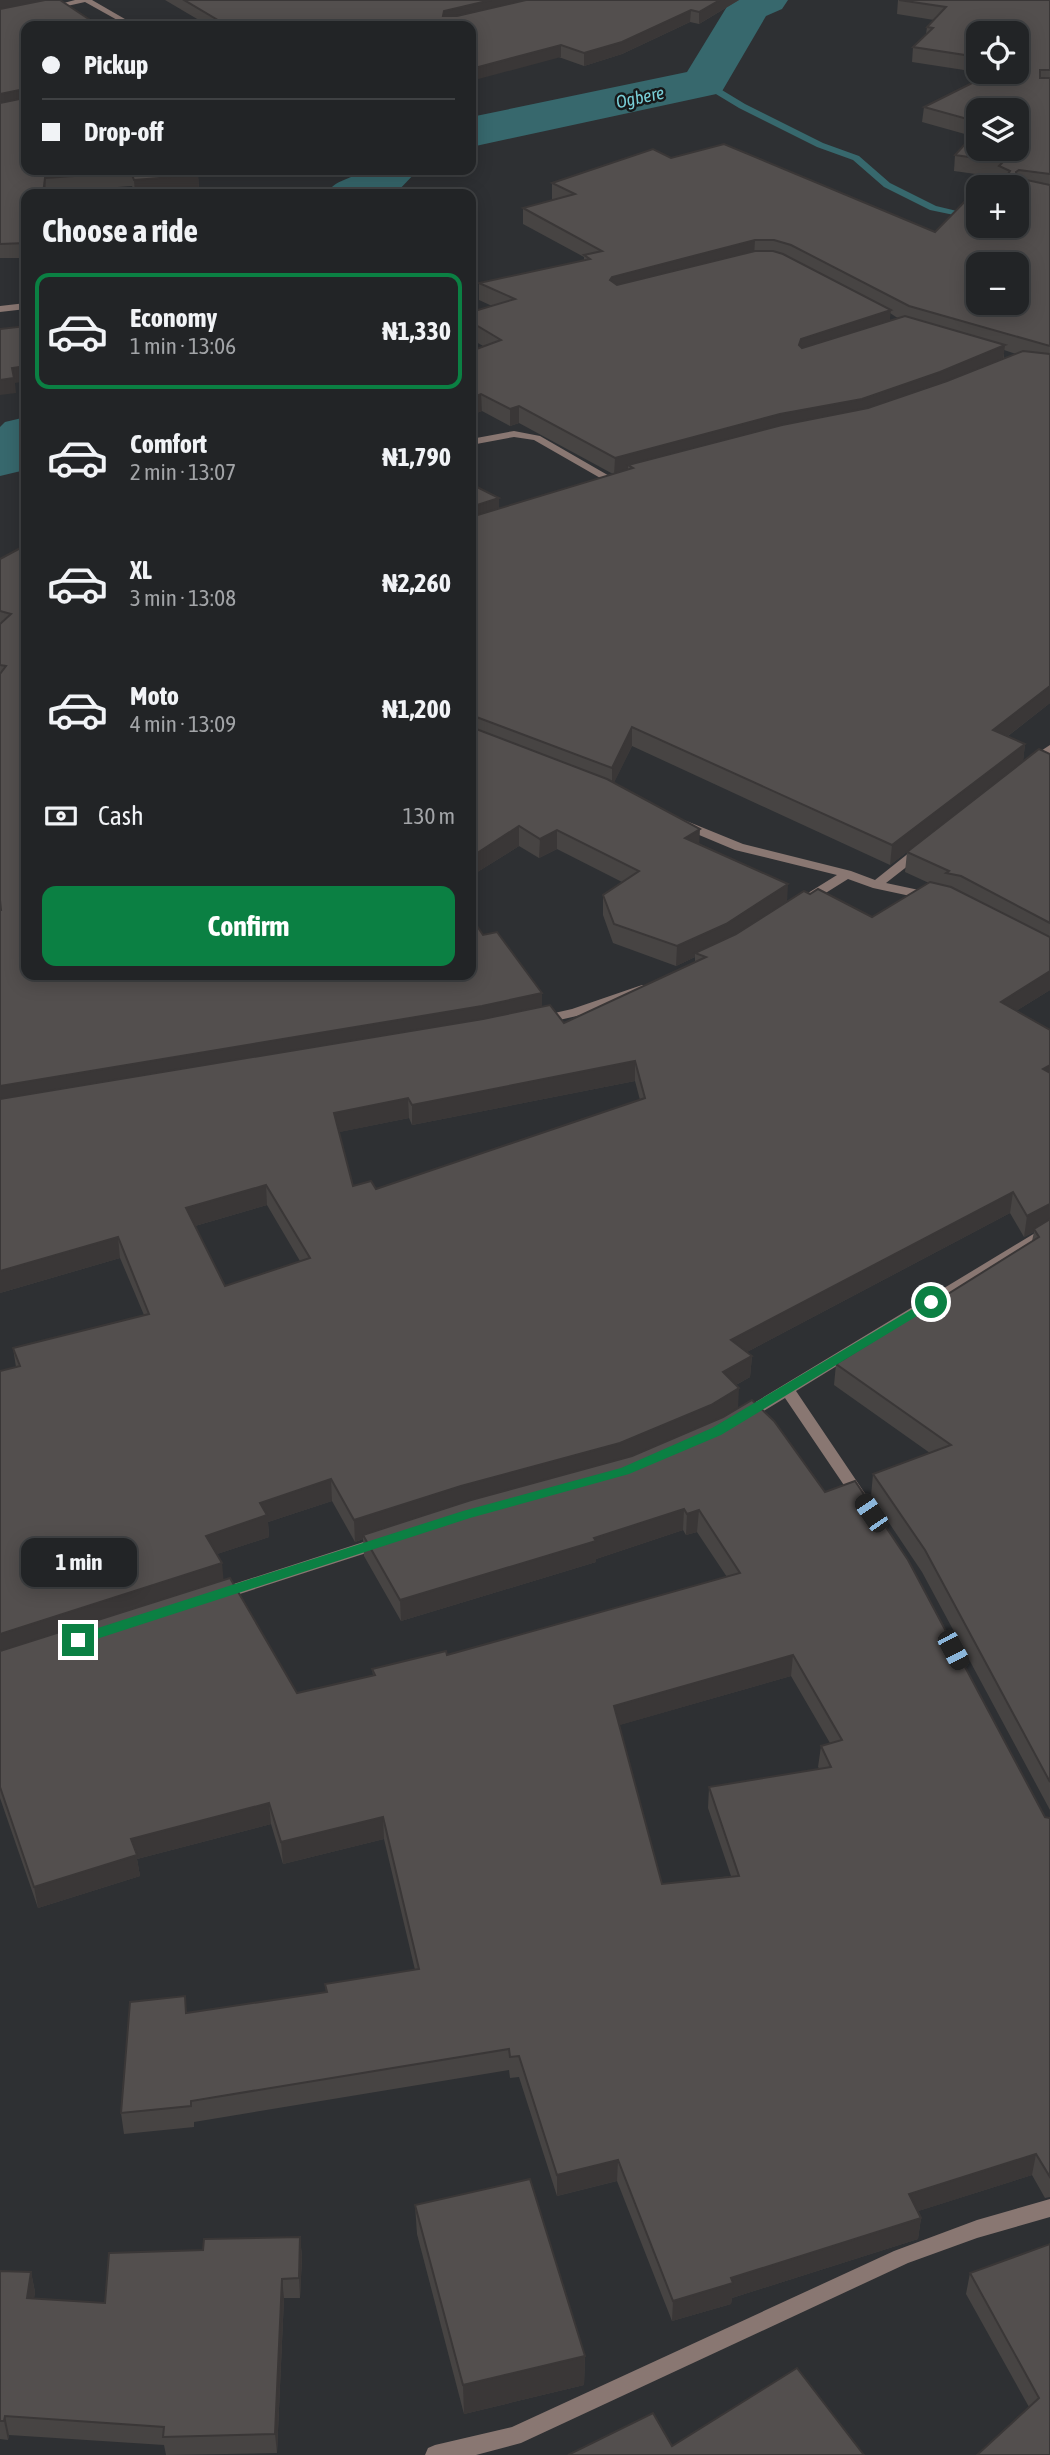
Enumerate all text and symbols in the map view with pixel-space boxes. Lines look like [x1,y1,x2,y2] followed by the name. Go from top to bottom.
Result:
[966,21,1029,315] map controls
[966,21,1029,84] button: locate
[84,50,148,80] text: Pickup
[614,82,666,112] water label: Ogbere
[966,98,1029,161] button: layers
[84,117,164,147] text: Drop-off
[966,175,1029,238] button: +
[42,212,198,249] text: Choose a ride
[966,252,1029,315] button: −
[46,300,109,363] icon: car
[130,303,217,333] text: Economy
[382,316,451,346] text: ₦1,330
[130,333,236,359] text: 1 min · 13:06
[46,426,109,489] icon: car
[130,429,207,459] text: Comfort
[382,442,451,472] text: ₦1,790
[130,459,236,485] text: 2 min · 13:07
[46,552,109,615] icon: car
[130,555,152,585] text: XL
[382,568,451,598] text: ₦2,260
[130,585,236,611] text: 3 min · 13:08
[46,678,109,741] icon: car
[130,681,179,711] text: Moto
[382,694,451,724] text: ₦1,200
[130,711,236,737] text: 4 min · 13:09
[42,797,80,835] icon: cash
[98,801,144,831] text: Cash
[403,803,455,829] text: 130 m
[42,886,455,966] button: Confirm
[915,1286,947,1318] route start
[851,1490,892,1536] car
[20,1538,136,1588] callout: 1 min
[56,1549,102,1575] text: 1 min
[62,1624,94,1656] route end
[934,1627,973,1673] car

